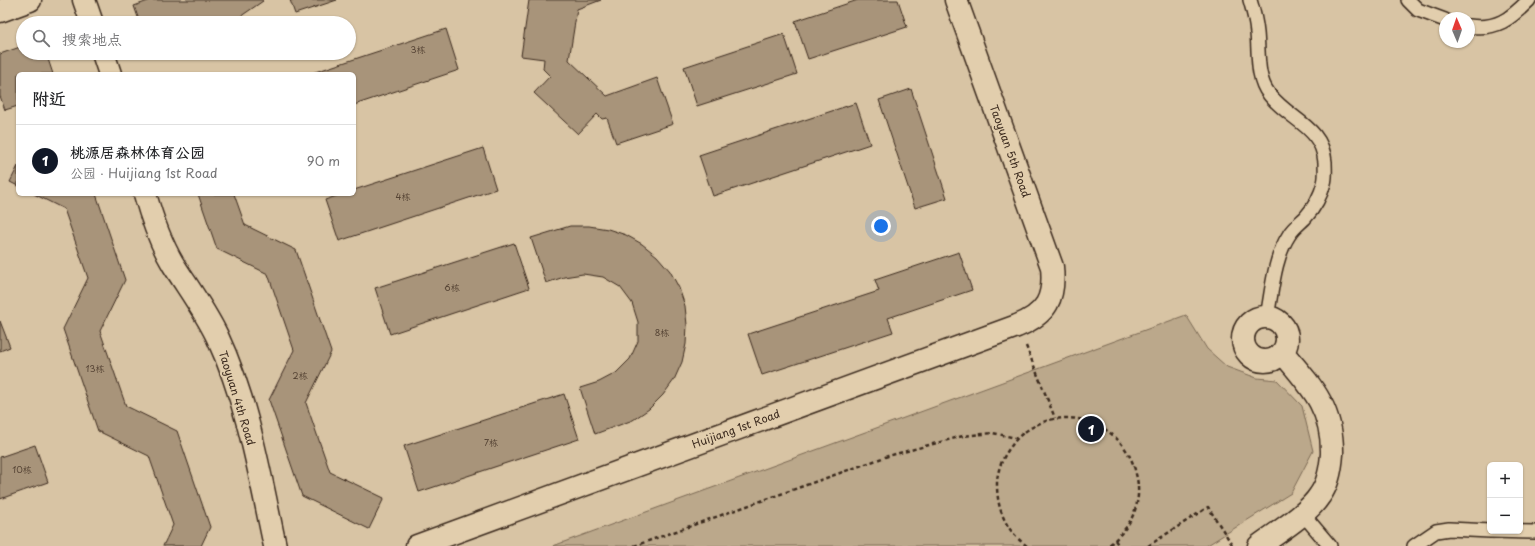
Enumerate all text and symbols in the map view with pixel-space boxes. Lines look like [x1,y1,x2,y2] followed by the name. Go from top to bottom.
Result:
[1439,12,1475,48] north arrow
[16,16,356,60] search box
[30,27,52,49] icon: search
[62,27,122,50] text: 搜索地点
[411,42,425,56] house number: 3栋
[32,85,66,111] text: 附近
[986,102,1035,200] street label: Taoyuan 5th Road
[70,140,205,163] text: 桃源居森林体育公园
[42,151,48,170] text: 1
[307,151,340,170] text: 90 m
[70,163,218,182] text: 公园 · Huijiang 1st Road
[396,189,410,203] house number: 4栋
[871,216,891,236] your location
[444,280,460,294] house number: 6栋
[655,325,669,339] house number: 8栋
[215,348,260,447] street label: Taoyuan 4th Road
[85,361,105,375] house number: 13栋
[292,368,308,382] house number: 2栋
[689,405,782,452] street label: Huijiang 1st Road
[1078,414,1104,444] pin: 1
[484,435,498,449] house number: 7栋
[12,462,32,476] house number: 10栋
[1487,462,1523,534] map controls
[1487,462,1523,498] button: +
[1487,498,1523,534] button: −

